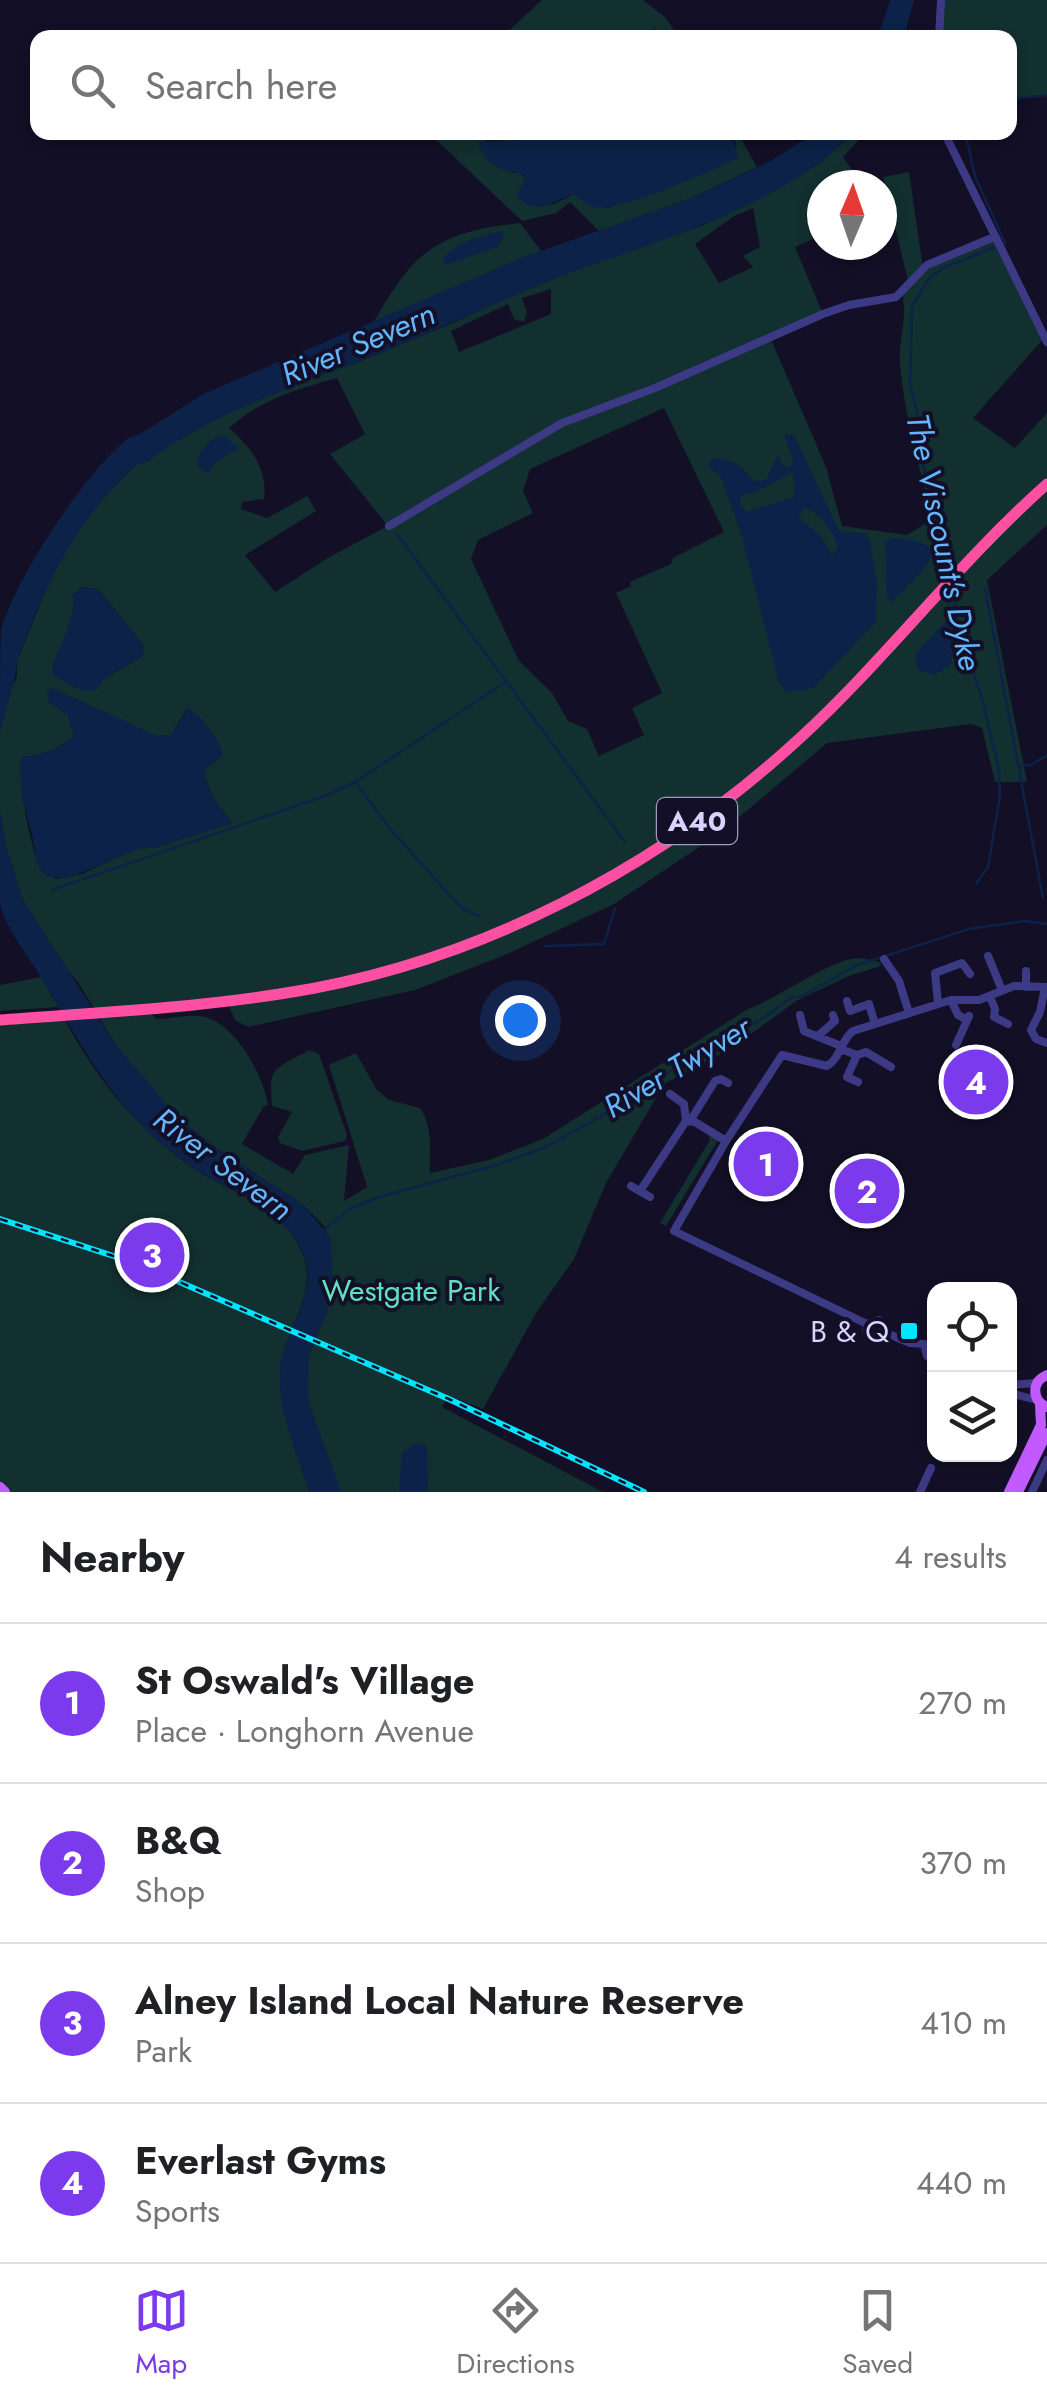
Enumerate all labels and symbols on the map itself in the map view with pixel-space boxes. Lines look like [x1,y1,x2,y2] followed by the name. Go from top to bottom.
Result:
[807,170,897,260] north arrow
[274,291,442,397] water label: River Severn
[894,409,994,675] water label: The Viscount's Dyke
[657,798,737,844] road number: A40
[495,995,546,1046] your location
[594,1004,762,1129] water label: River Twyver
[944,1044,1008,1120] pin: 4
[144,1096,302,1232] water label: River Severn
[734,1126,798,1202] pin: 1
[834,1154,900,1228] pin: 2
[120,1218,184,1292] pin: 3
[322,1269,501,1312] park label: Westgate Park
[810,1310,889,1353] place label: B & Q
[898,1320,920,1342] marker: B & Q

